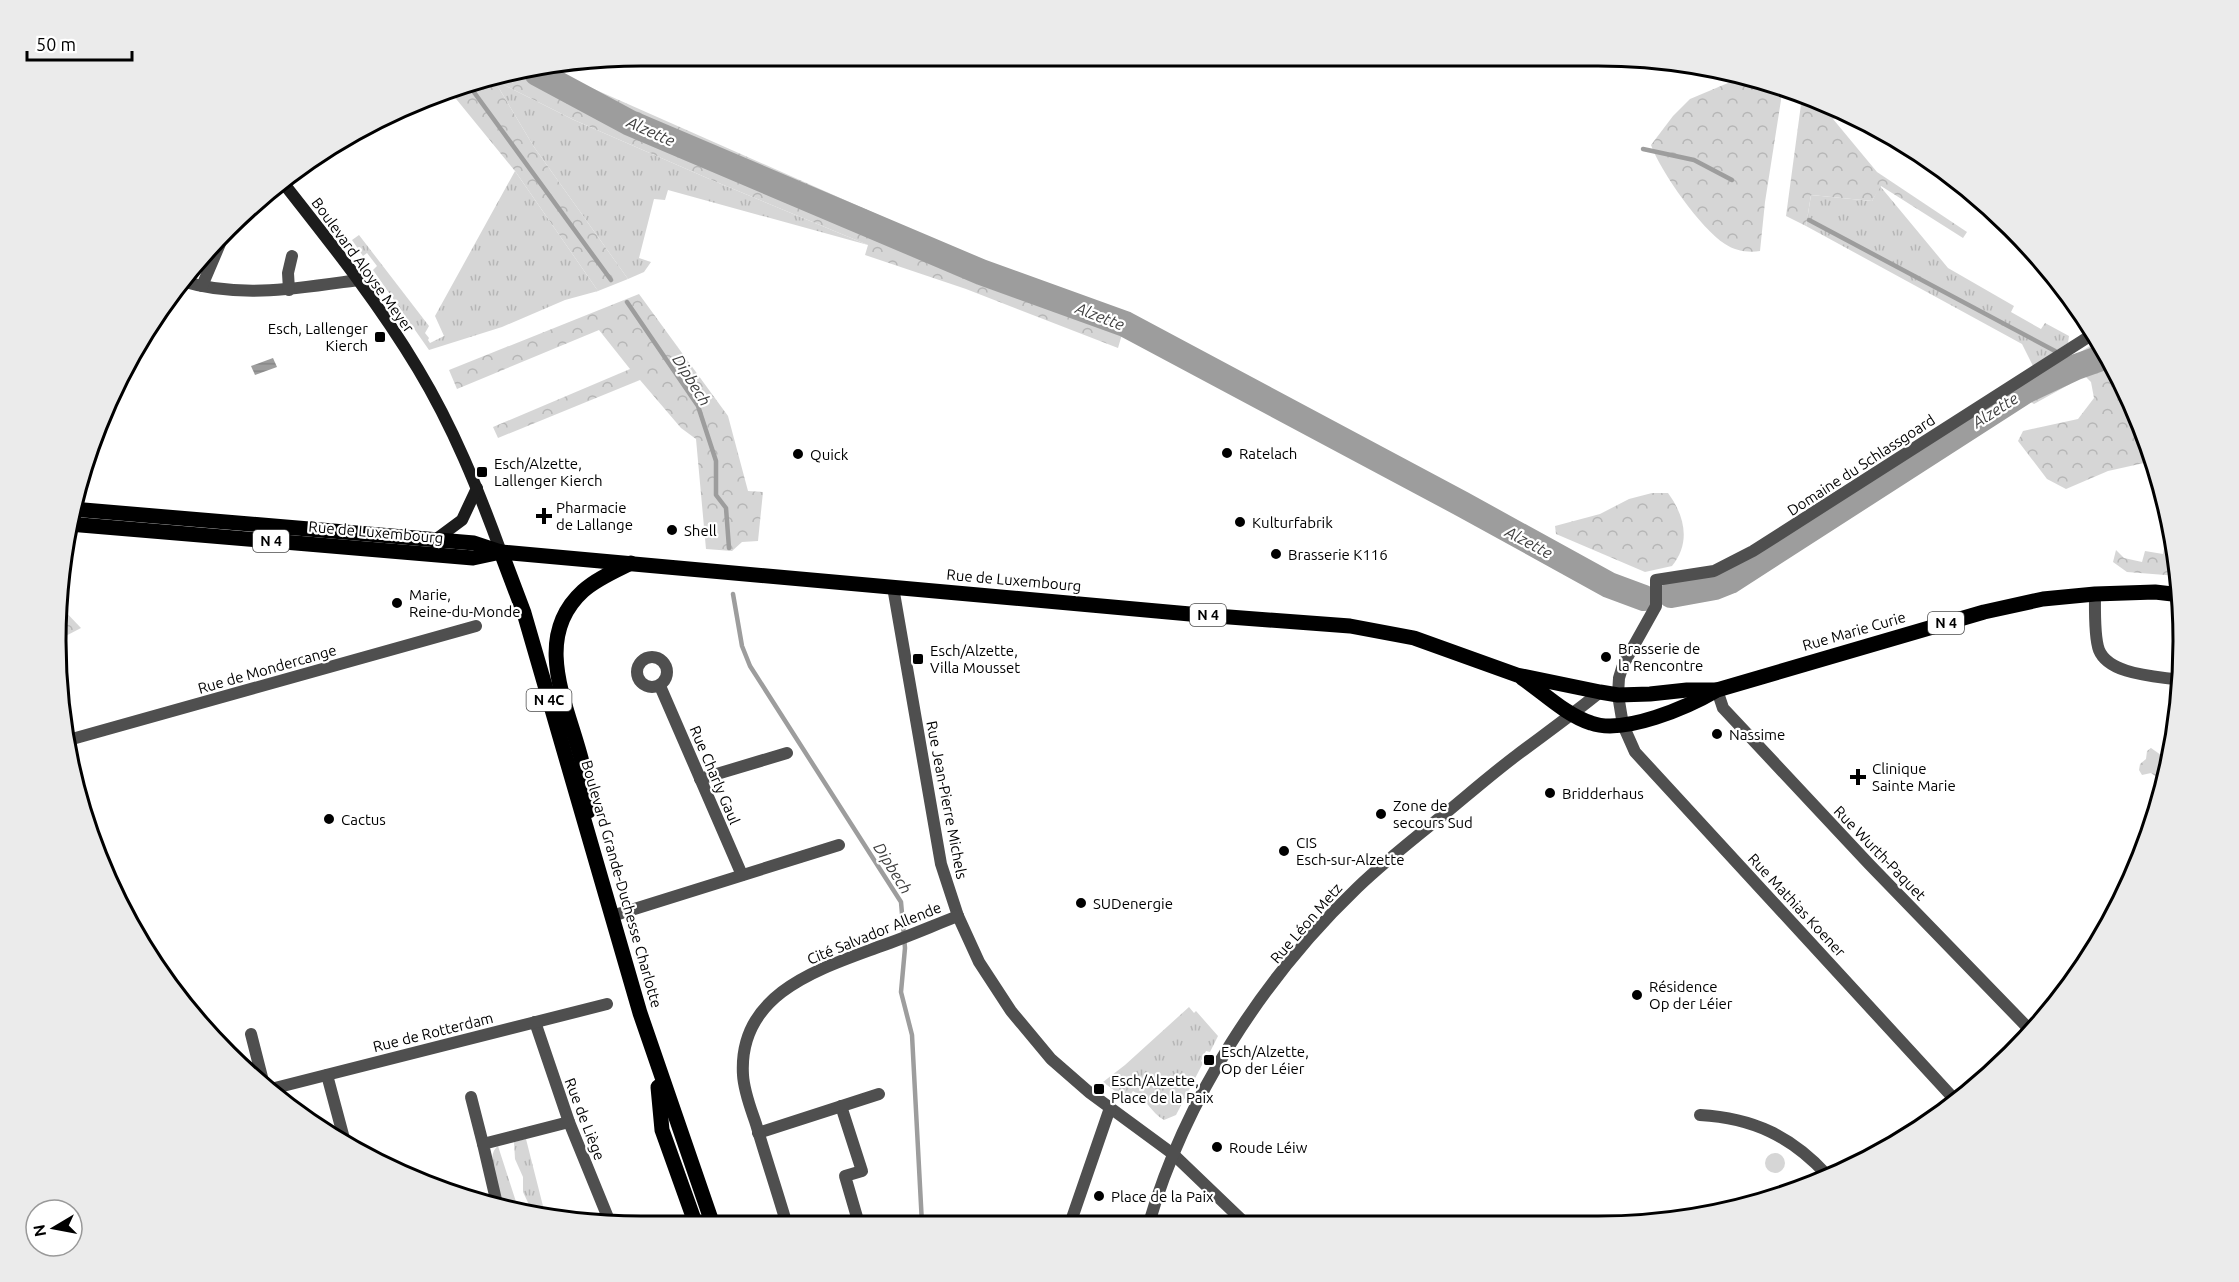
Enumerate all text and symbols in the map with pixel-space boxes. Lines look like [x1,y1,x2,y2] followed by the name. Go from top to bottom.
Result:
[27,24,132,62] scale bar
[36,34,76,54] text: 50 m
[623,112,678,150] water label: Alzette
[308,194,418,336] street label: Boulevard Aloyse Meyer
[1072,298,1127,333] water label: Alzette
[268,320,368,354] place label: Esch, Lallenger Kierch
[373,330,387,344] marker: Esch, Lallenger Kierch
[669,351,715,409] water label: Dipbech
[1968,389,2021,432] water label: Alzette
[1784,411,1938,519] street label: Domaine du Schlassgoard
[1239,445,1297,462] place label: Ratelach
[810,446,849,463] place label: Quick
[1220,446,1234,460] marker: Ratelach
[791,447,805,461] marker: Quick
[494,455,603,489] place label: Esch/Alzette, Lallenger Kierch
[475,465,489,479] marker: Esch/Alzette, Lallenger Kierch
[556,499,633,533] place label: Pharmacie de Lallange
[537,509,551,523] marker: Pharmacie de Lallange
[1252,514,1333,531] place label: Kulturfabrik
[1233,515,1247,529] marker: Kulturfabrik
[308,518,444,546] street label: Rue de Luxembourg
[684,522,717,539] place label: Shell
[1502,522,1556,562] water label: Alzette
[665,523,679,537] marker: Shell
[253,530,289,552] road number: N 4
[1288,546,1388,563] place label: Brasserie K116
[1269,547,1283,561] marker: Brasserie K116
[946,566,1082,594] street label: Rue de Luxembourg
[409,586,521,620] place label: Marie, Reine-du-Monde
[390,596,404,610] marker: Marie, Reine-du-Monde
[1190,604,1226,626] road number: N 4
[1800,608,1908,654] street label: Rue Marie Curie
[1928,612,1964,634] road number: N 4
[1618,640,1703,674] place label: Brasserie de la Rencontre
[196,641,338,697] street label: Rue de Mondercange
[930,642,1020,676] place label: Esch/Alzette, Villa Mousset
[1599,650,1613,664] marker: Brasserie de la Rencontre
[911,652,925,666] marker: Esch/Alzette, Villa Mousset
[526,689,572,711] road number: N 4C
[923,719,971,881] street label: Rue Jean-Pierre Michels
[687,723,743,827] street label: Rue Charly Gaul
[1729,726,1785,743] place label: Nassime
[1710,727,1724,741] marker: Nassime
[578,758,666,1010] street label: Boulevard Grande-Duchesse Charlotte
[1872,760,1956,794] place label: Clinique Sainte Marie
[1849,768,1867,786] marker: Clinique Sainte Marie
[1562,785,1644,802] place label: Bridderhaus
[1543,786,1557,800] marker: Bridderhaus
[1393,797,1473,831] place label: Zone de secours Sud
[1831,802,1929,904] street label: Rue Wurth-Paquet
[1374,807,1388,821] marker: Zone de secours Sud
[341,811,386,828] place label: Cactus
[322,812,336,826] marker: Cactus
[1296,834,1404,868] place label: CIS Esch-sur-Alzette
[870,839,916,897] water label: Dipbech
[1277,844,1291,858] marker: CIS Esch-sur-Alzette
[1745,850,1849,960] street label: Rue Mathias Koener
[1267,879,1345,966] street label: Rue Léon Metz
[1093,895,1173,912] place label: SUDenergie
[1074,896,1088,910] marker: SUDenergie
[804,898,944,968] street label: Cité Salvador Allende
[1649,978,1733,1012] place label: Résidence Op der Léier
[1630,988,1644,1002] marker: Résidence Op der Léier
[371,1009,495,1055] street label: Rue de Rotterdam
[1221,1043,1309,1077] place label: Esch/Alzette, Op der Léier
[1202,1053,1216,1067] marker: Esch/Alzette, Op der Léier
[1111,1072,1214,1106] place label: Esch/Alzette, Place de la Paix
[562,1076,608,1162] street label: Rue de Liège
[1092,1082,1106,1096] marker: Esch/Alzette, Place de la Paix
[1229,1139,1308,1156] place label: Roude Léiw
[1210,1140,1224,1154] marker: Roude Léiw
[1111,1188,1214,1205] place label: Place de la Paix
[1092,1189,1106,1203] marker: Place de la Paix
[24,1198,84,1258] north arrow
[29,1223,49,1238] text: N

